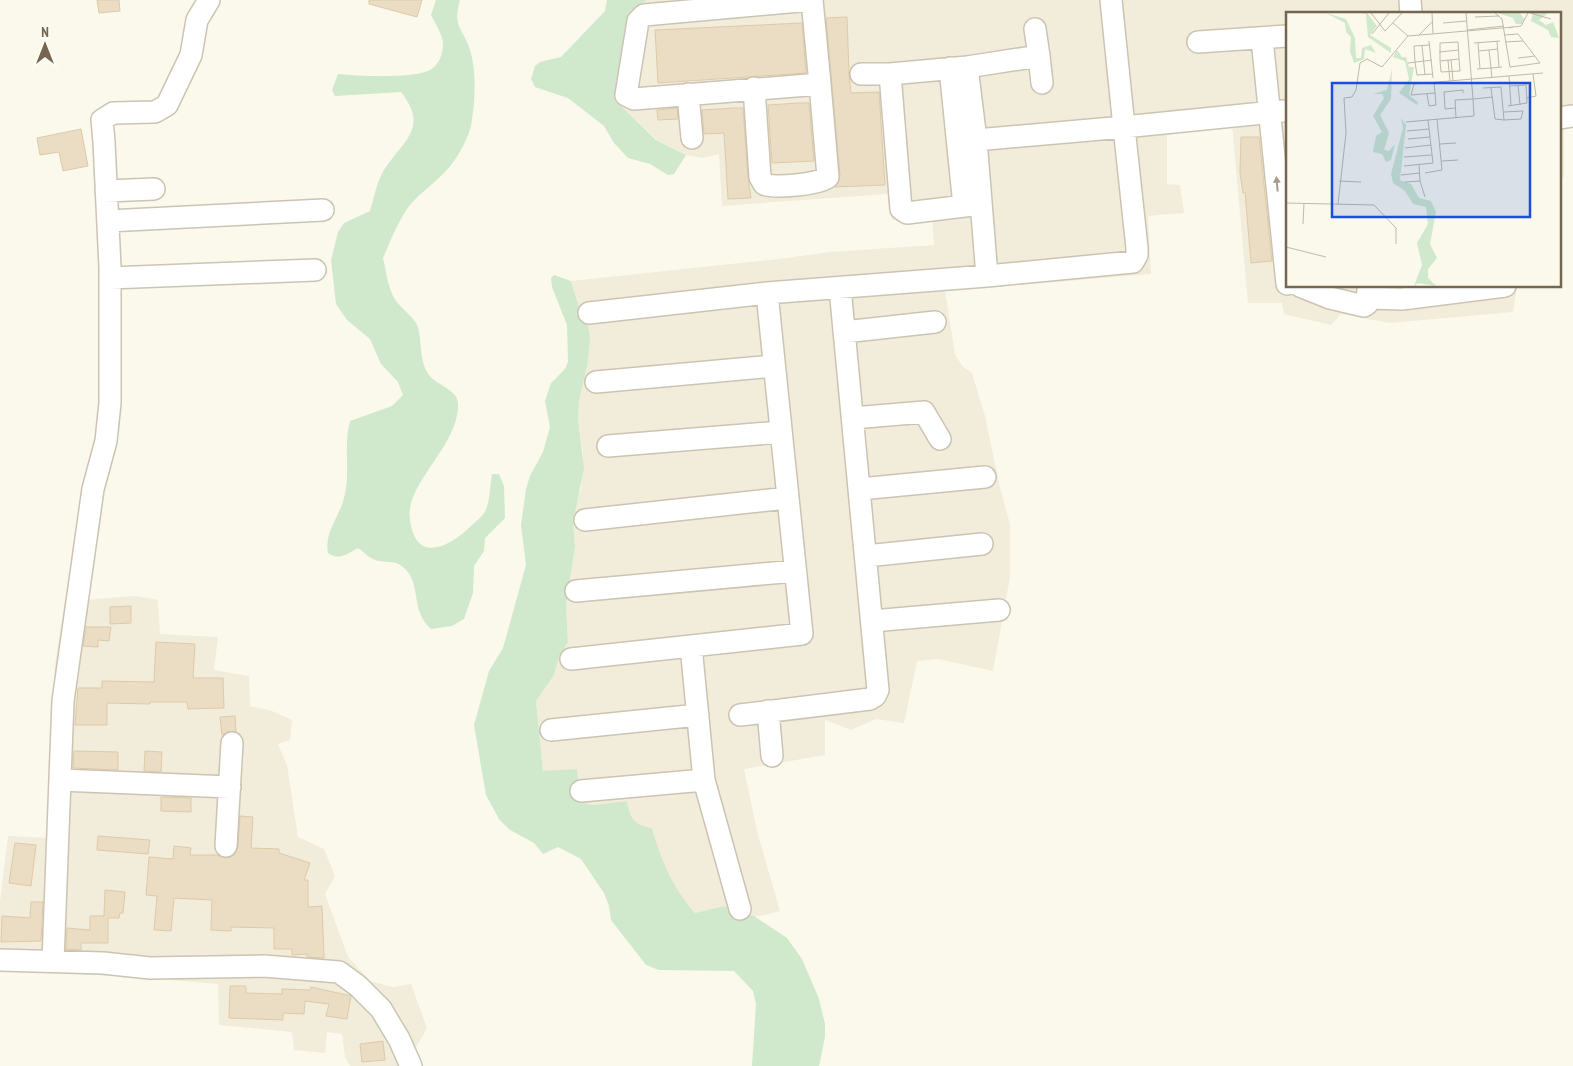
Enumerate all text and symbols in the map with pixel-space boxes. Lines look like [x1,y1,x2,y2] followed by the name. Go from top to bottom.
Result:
[1286,12,1560,288] inset map
[20,20,70,70] north arrow
[41,23,49,41] text: N
[1273,175,1281,191] one-way arrow

